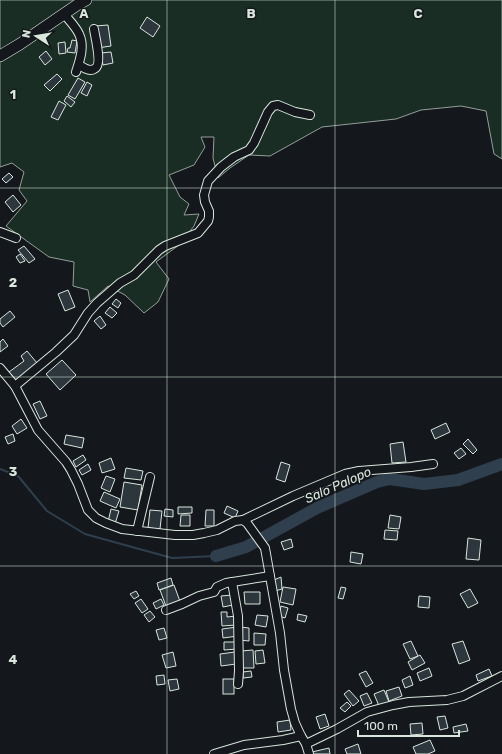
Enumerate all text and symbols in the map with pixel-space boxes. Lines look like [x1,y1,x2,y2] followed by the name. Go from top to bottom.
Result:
[79,6,89,21] text: A
[246,6,256,21] text: B
[413,6,423,21] text: C
[16,16,56,56] north arrow
[20,29,34,39] text: N
[10,87,16,102] text: 1
[9,275,17,290] text: 2
[9,464,18,479] text: 3
[302,464,374,506] water label: Salo Palopo
[9,652,18,667] text: 4
[358,712,459,738] scale bar
[364,719,398,733] text: 100 m

